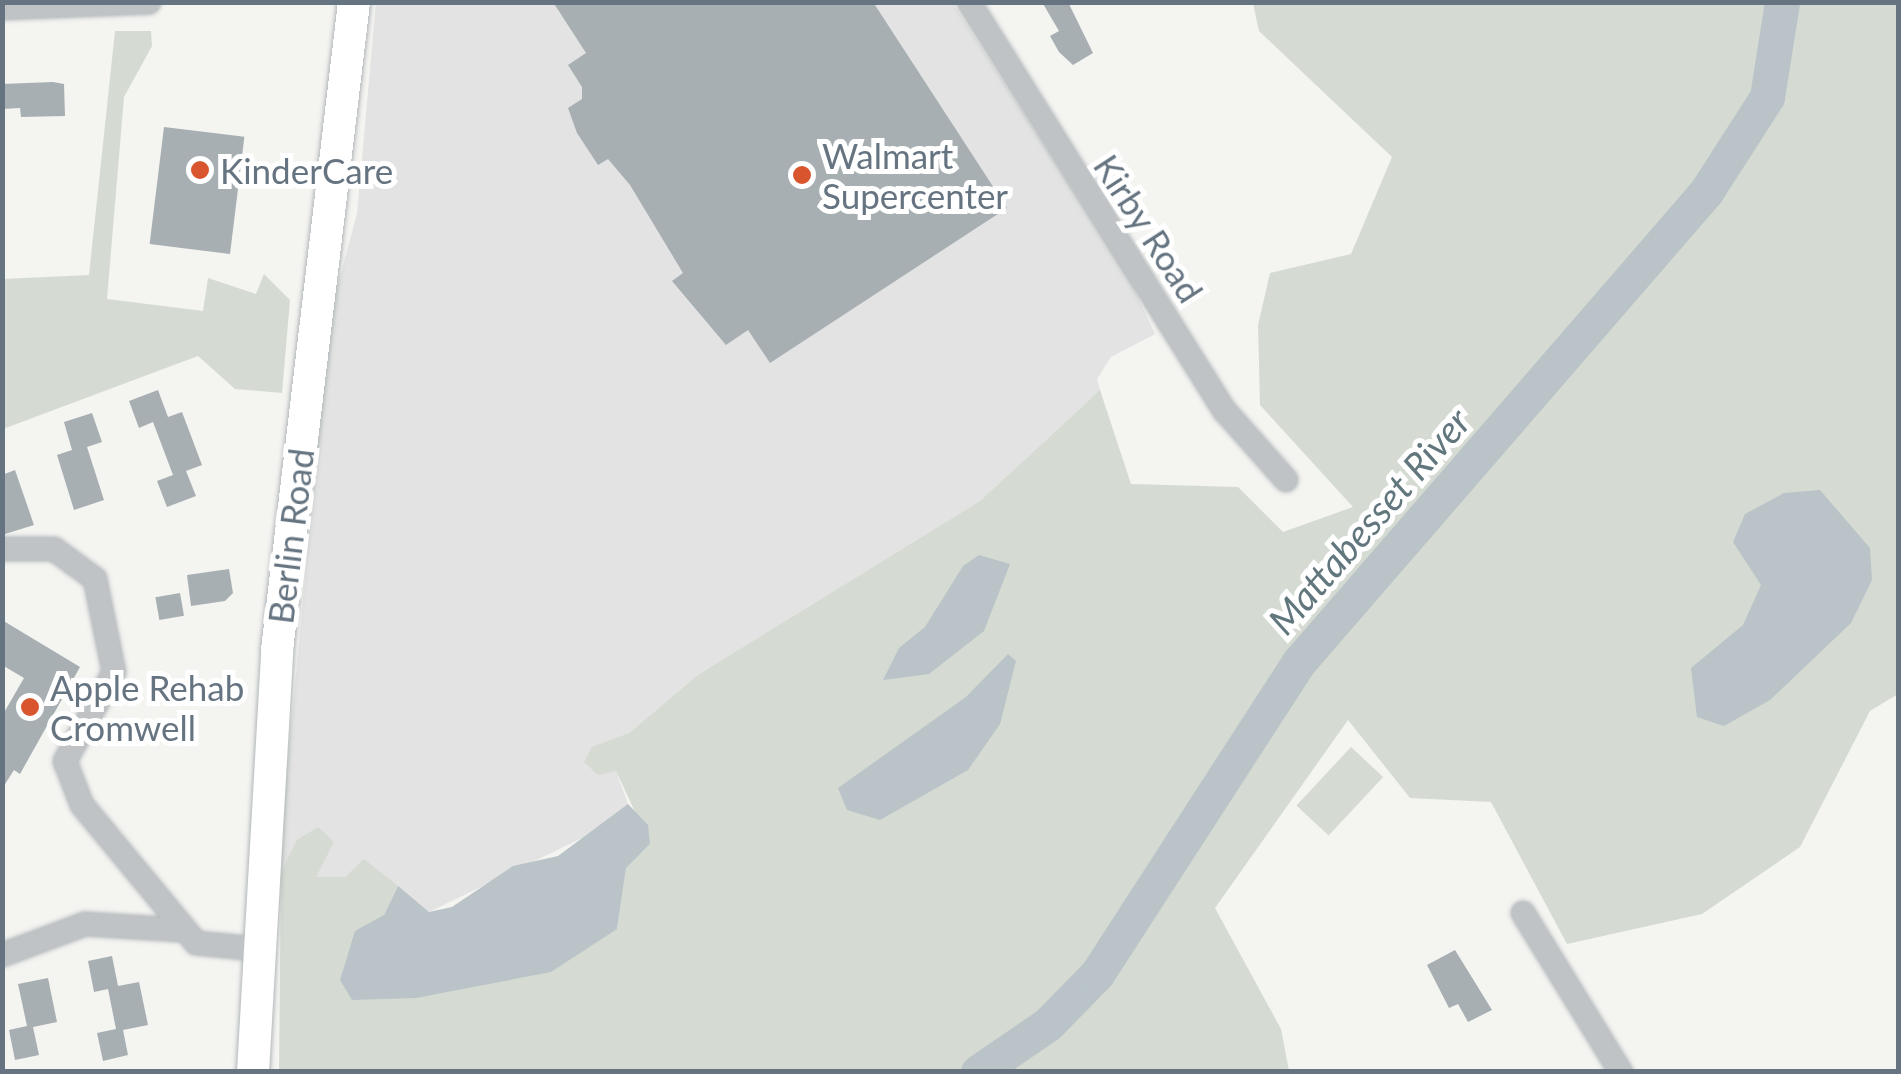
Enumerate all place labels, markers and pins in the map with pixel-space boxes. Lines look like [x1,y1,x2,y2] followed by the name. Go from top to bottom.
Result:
[822,134,1008,216] place label: Walmart Supercenter
[220,149,393,191] place label: KinderCare
[189,159,211,181] marker: KinderCare
[791,164,813,186] marker: Walmart Supercenter
[50,666,244,748] place label: Apple Rehab Cromwell
[19,696,41,718] marker: Apple Rehab Cromwell

